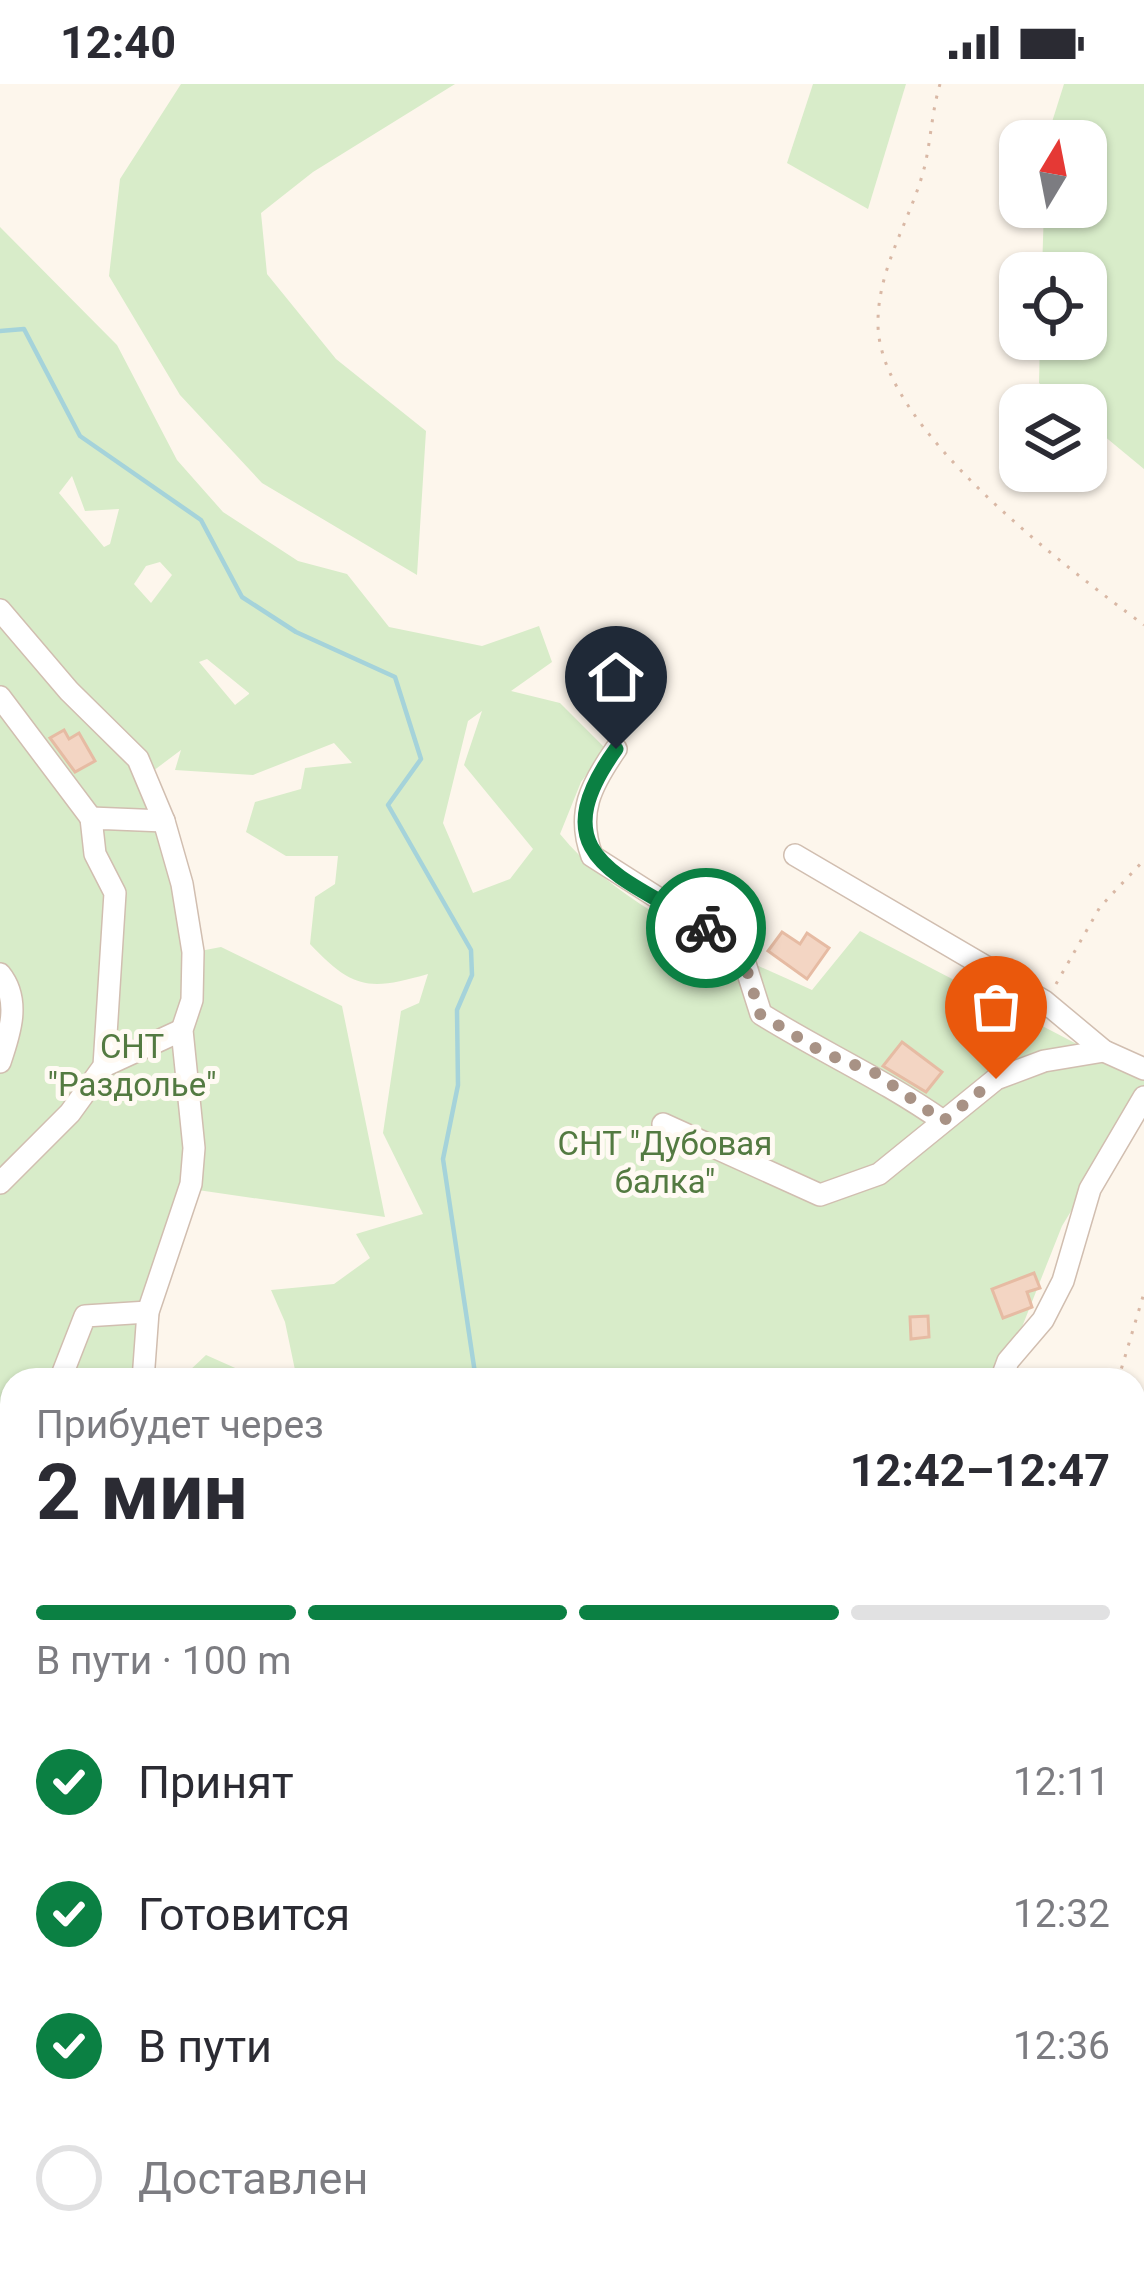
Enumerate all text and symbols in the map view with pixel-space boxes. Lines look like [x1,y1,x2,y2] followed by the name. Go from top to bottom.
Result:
[60,16,176,69] text: 12:40
[999,120,1107,228] north arrow
[999,120,1107,492] map controls
[999,252,1107,360] button: locate
[999,384,1107,492] button: layers
[565,626,667,749] pin
[583,644,649,710] icon: home
[646,868,766,988] courier
[673,895,739,961] icon: bike
[945,956,1047,1079] pin
[963,974,1029,1040] icon: bag
[47,1027,217,1104] park label: СНТ "Раздолье"
[558,1124,772,1201] park label: СНТ "Дубовая балка"
[36,1402,324,1448] text: Прибудет через
[850,1444,1110,1497] text: 12:42–12:47
[36,1447,248,1538] text: 2 мин
[36,1638,291,1684] text: В пути · 100 m
[36,1749,102,1815] icon: check
[138,1756,294,1809] text: Принят
[1013,1759,1110,1805] text: 12:11
[36,1881,102,1947] icon: check
[138,1888,350,1941] text: Готовится
[1013,1891,1110,1937] text: 12:32
[36,2013,102,2079] icon: check
[138,2020,272,2073] text: В пути
[1013,2023,1110,2069] text: 12:36
[138,2152,368,2205] text: Доставлен

